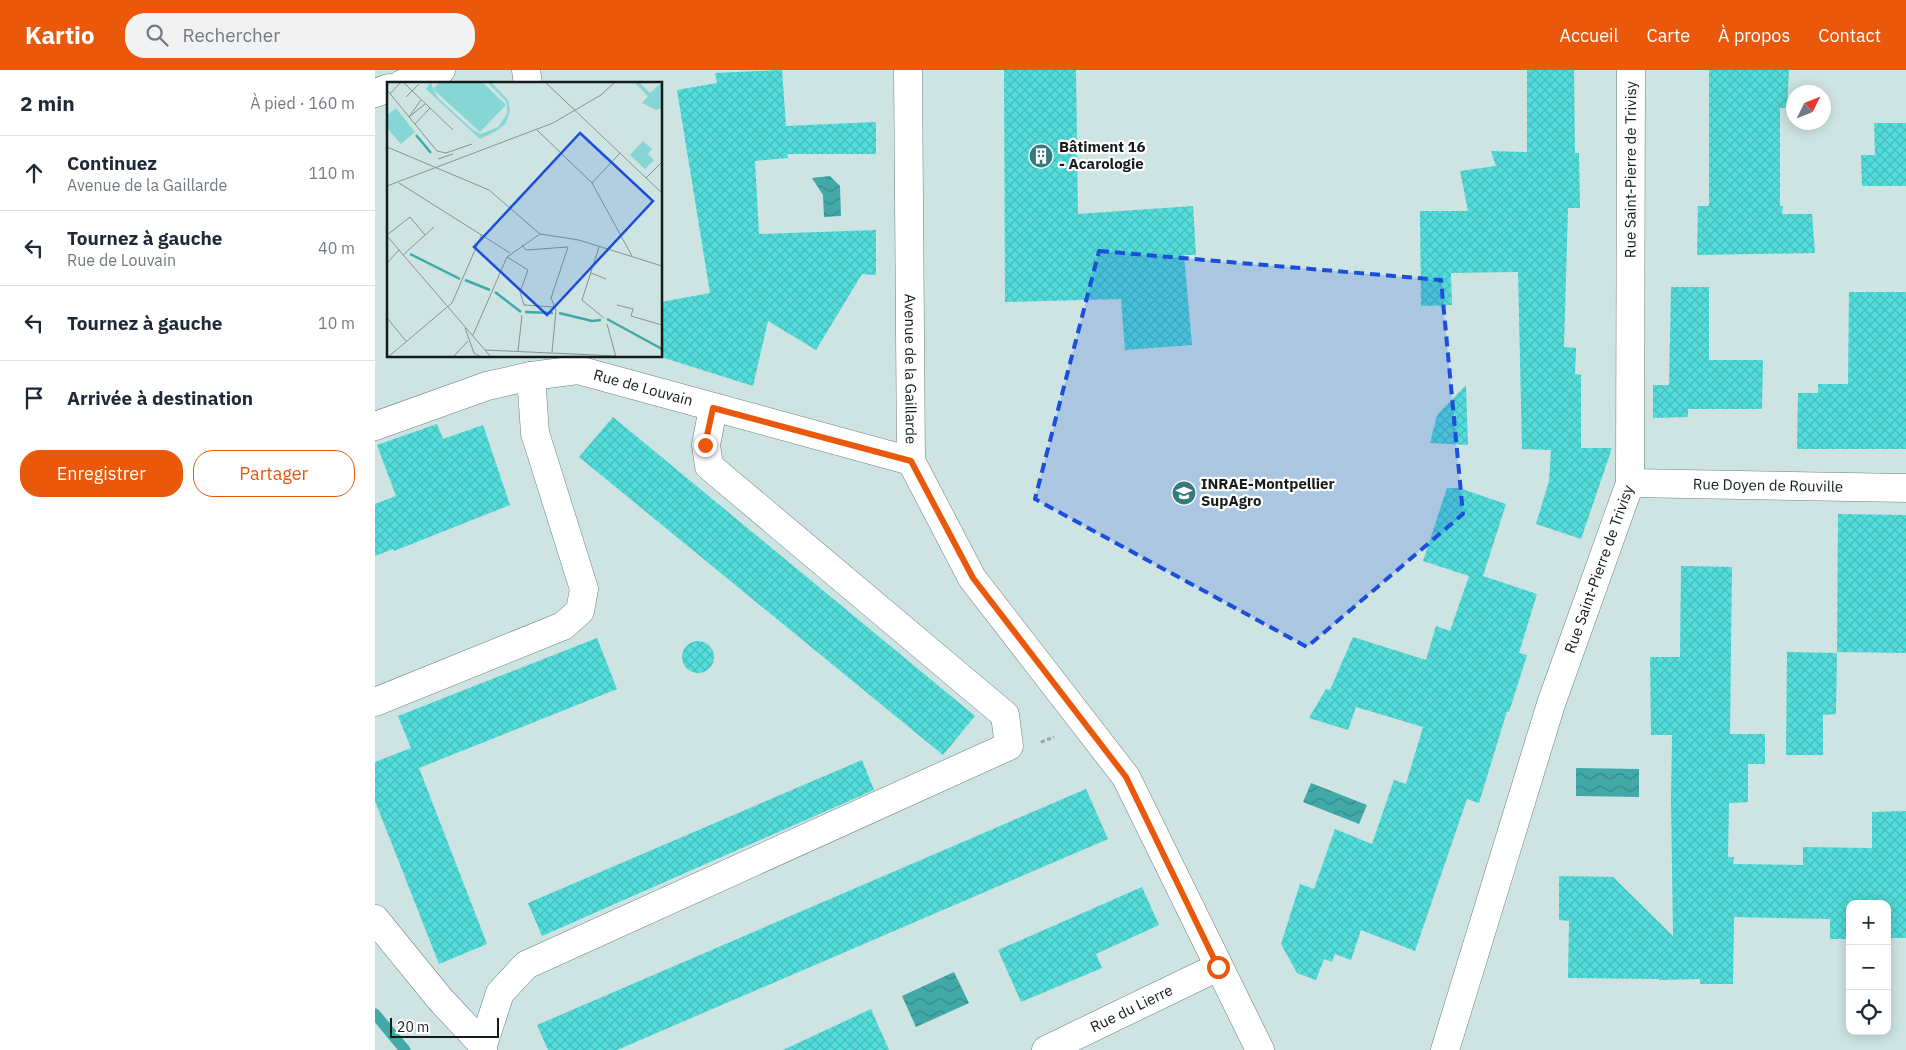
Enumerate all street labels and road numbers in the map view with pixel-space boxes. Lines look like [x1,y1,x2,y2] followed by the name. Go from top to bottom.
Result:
[1621,80,1640,258] street label: Rue Saint-Pierre de Trivisy
[901,294,921,444] street label: Avenue de la Gaillarde
[591,365,695,410] street label: Rue de Louvain
[1693,474,1843,496] street label: Rue Doyen de Rouville
[1560,482,1638,656] street label: Rue Saint-Pierre de Trivisy
[1087,980,1176,1036] street label: Rue du Lierre

